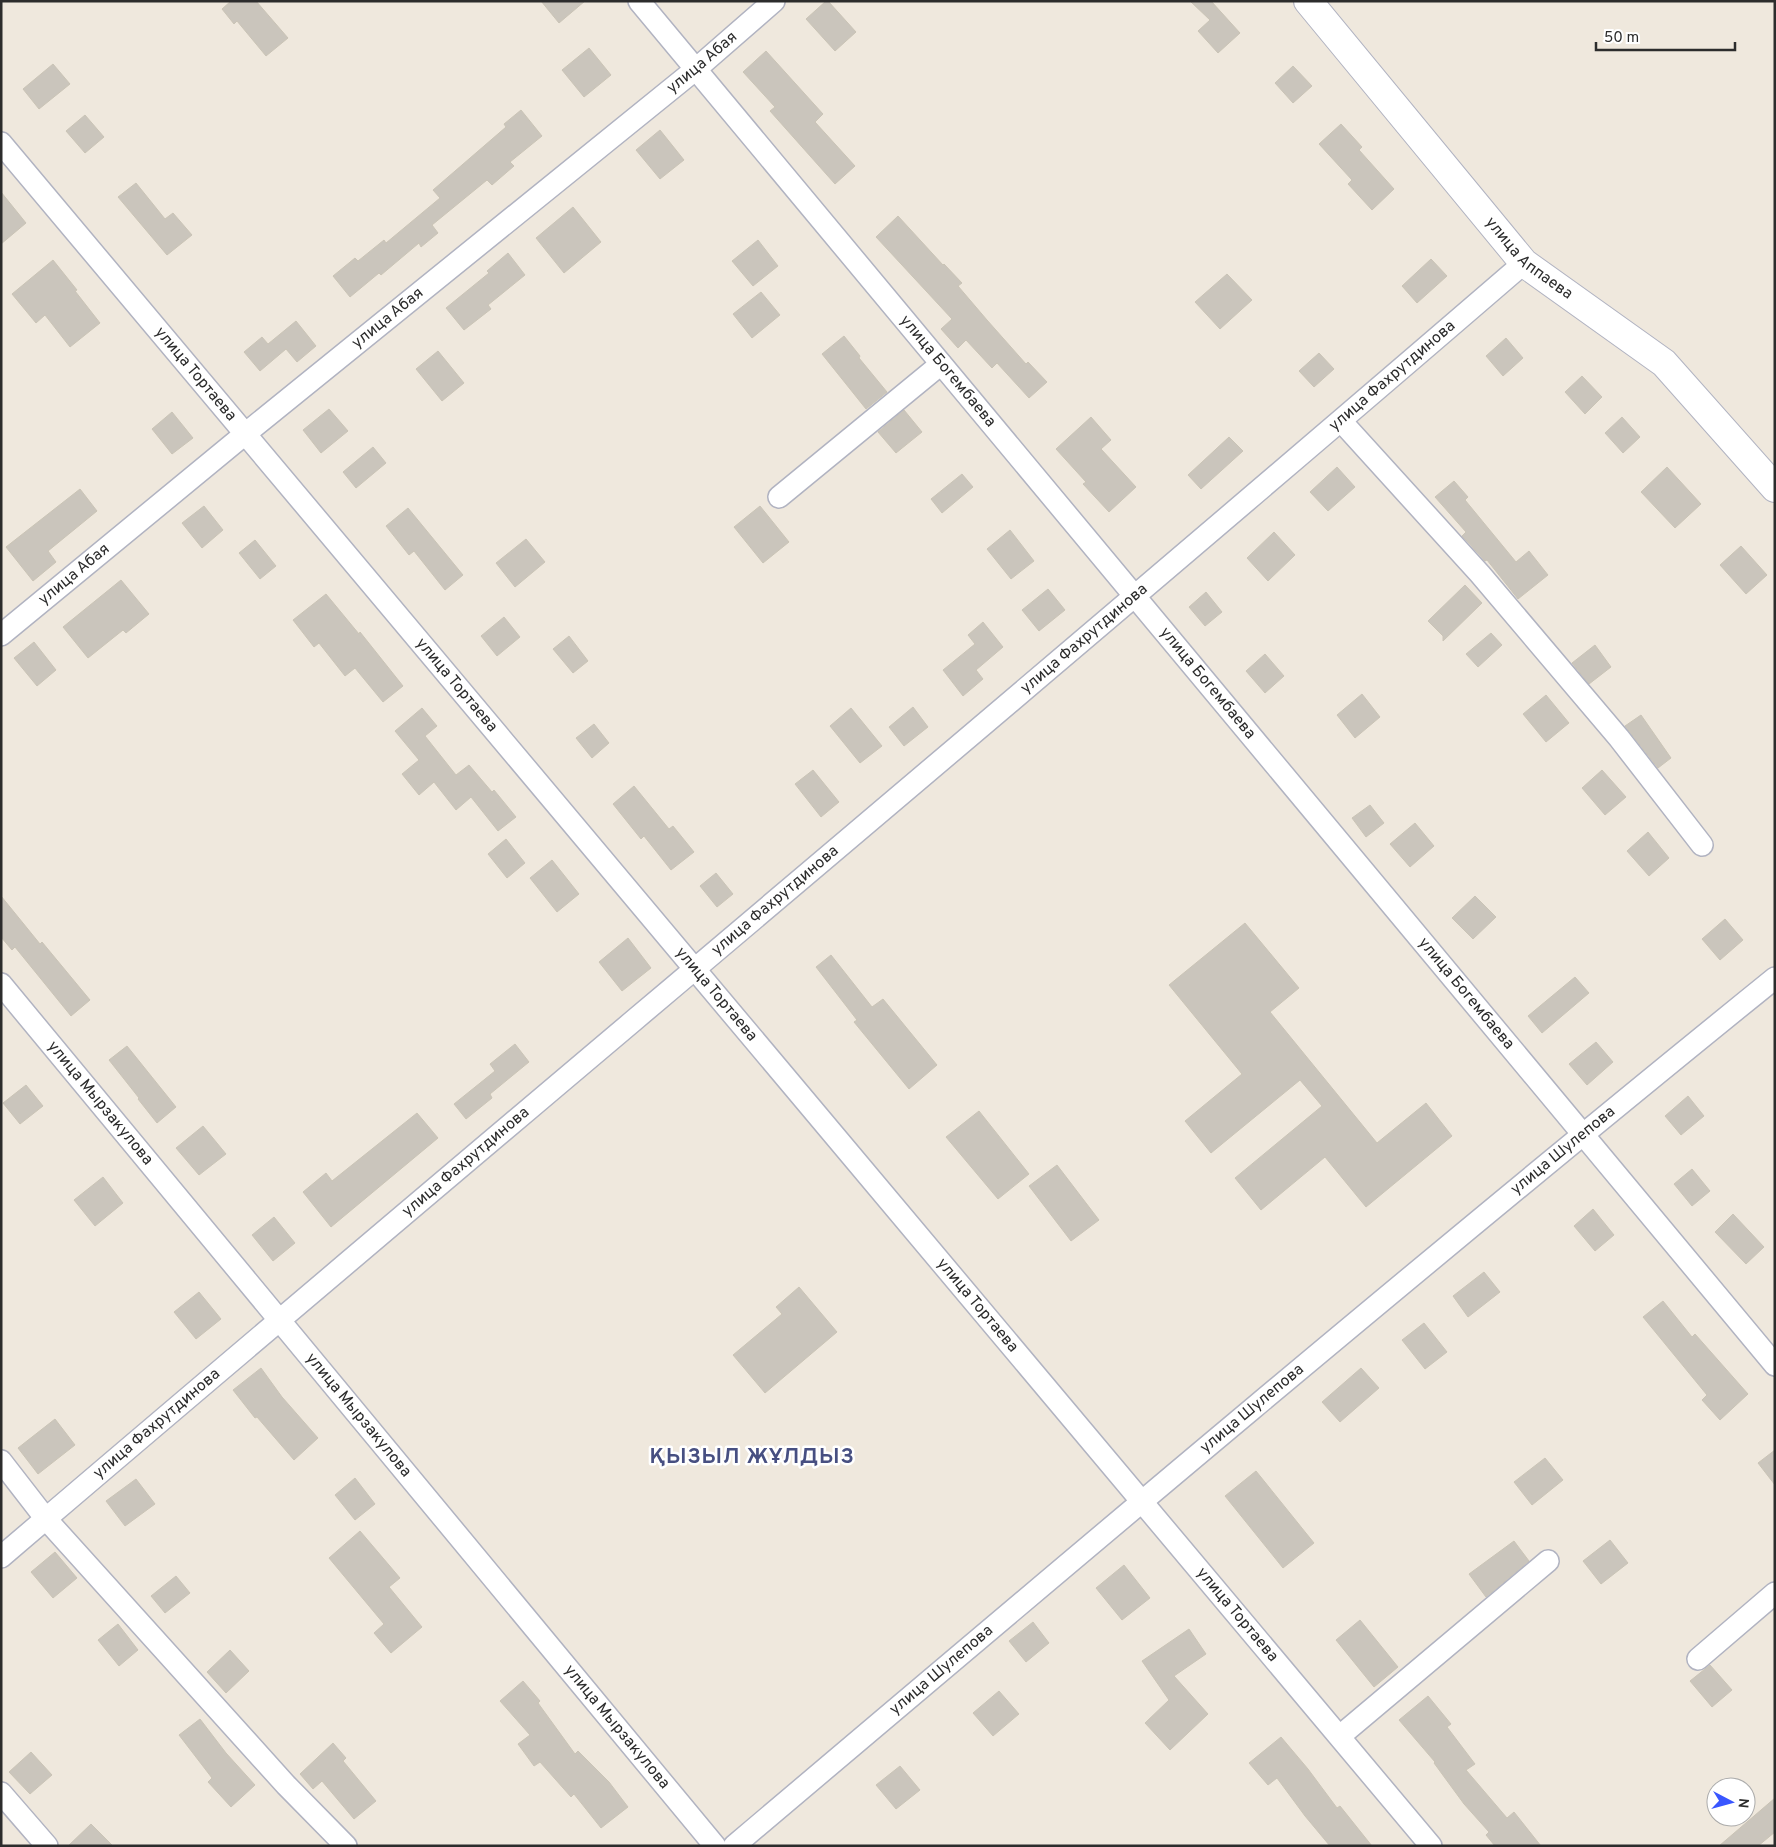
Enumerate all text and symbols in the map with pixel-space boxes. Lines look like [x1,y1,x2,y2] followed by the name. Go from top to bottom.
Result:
[1596,20,1735,52] scale bar
[663,27,742,99] street label: улица Абая
[1604,29,1639,48] text: 50 m
[1480,213,1576,304] street label: улица Аппаева
[348,283,428,353] street label: улица Абая
[895,311,1000,432] street label: улица Богембаева
[1325,316,1460,436] street label: улица Фахрутдинова
[150,323,241,426] street label: улица Тортаева
[35,539,114,610] street label: улица Абая
[1017,580,1152,699] street label: улица Фахрутдинова
[1155,623,1260,743] street label: улица Богембаева
[411,634,502,737] street label: улица Тортаева
[708,841,843,960] street label: улица Фахрутдинова
[1413,934,1518,1054] street label: улица Богембаева
[671,943,761,1046] street label: улица Тортаева
[43,1037,157,1170] street label: улица Мырзакулова
[1507,1102,1620,1200] street label: улица Шулепова
[398,1103,534,1222] street label: улица Фахрутдинова
[932,1254,1023,1357] street label: улица Тортаева
[301,1349,416,1482] street label: улица Мырзакулова
[1196,1360,1308,1458] street label: улица Шулепова
[90,1364,225,1484] street label: улица Фахрутдинова
[649,1444,855,1471] district label: ҚЫЗЫЛ ЖҰЛДЫЗ
[1192,1564,1282,1666] street label: улица Тортаева
[886,1621,998,1720] street label: улица Шулепова
[559,1661,674,1793] street label: улица Мырзакулова
[1706,1777,1756,1827] north arrow
[1733,1797,1751,1809] text: N

